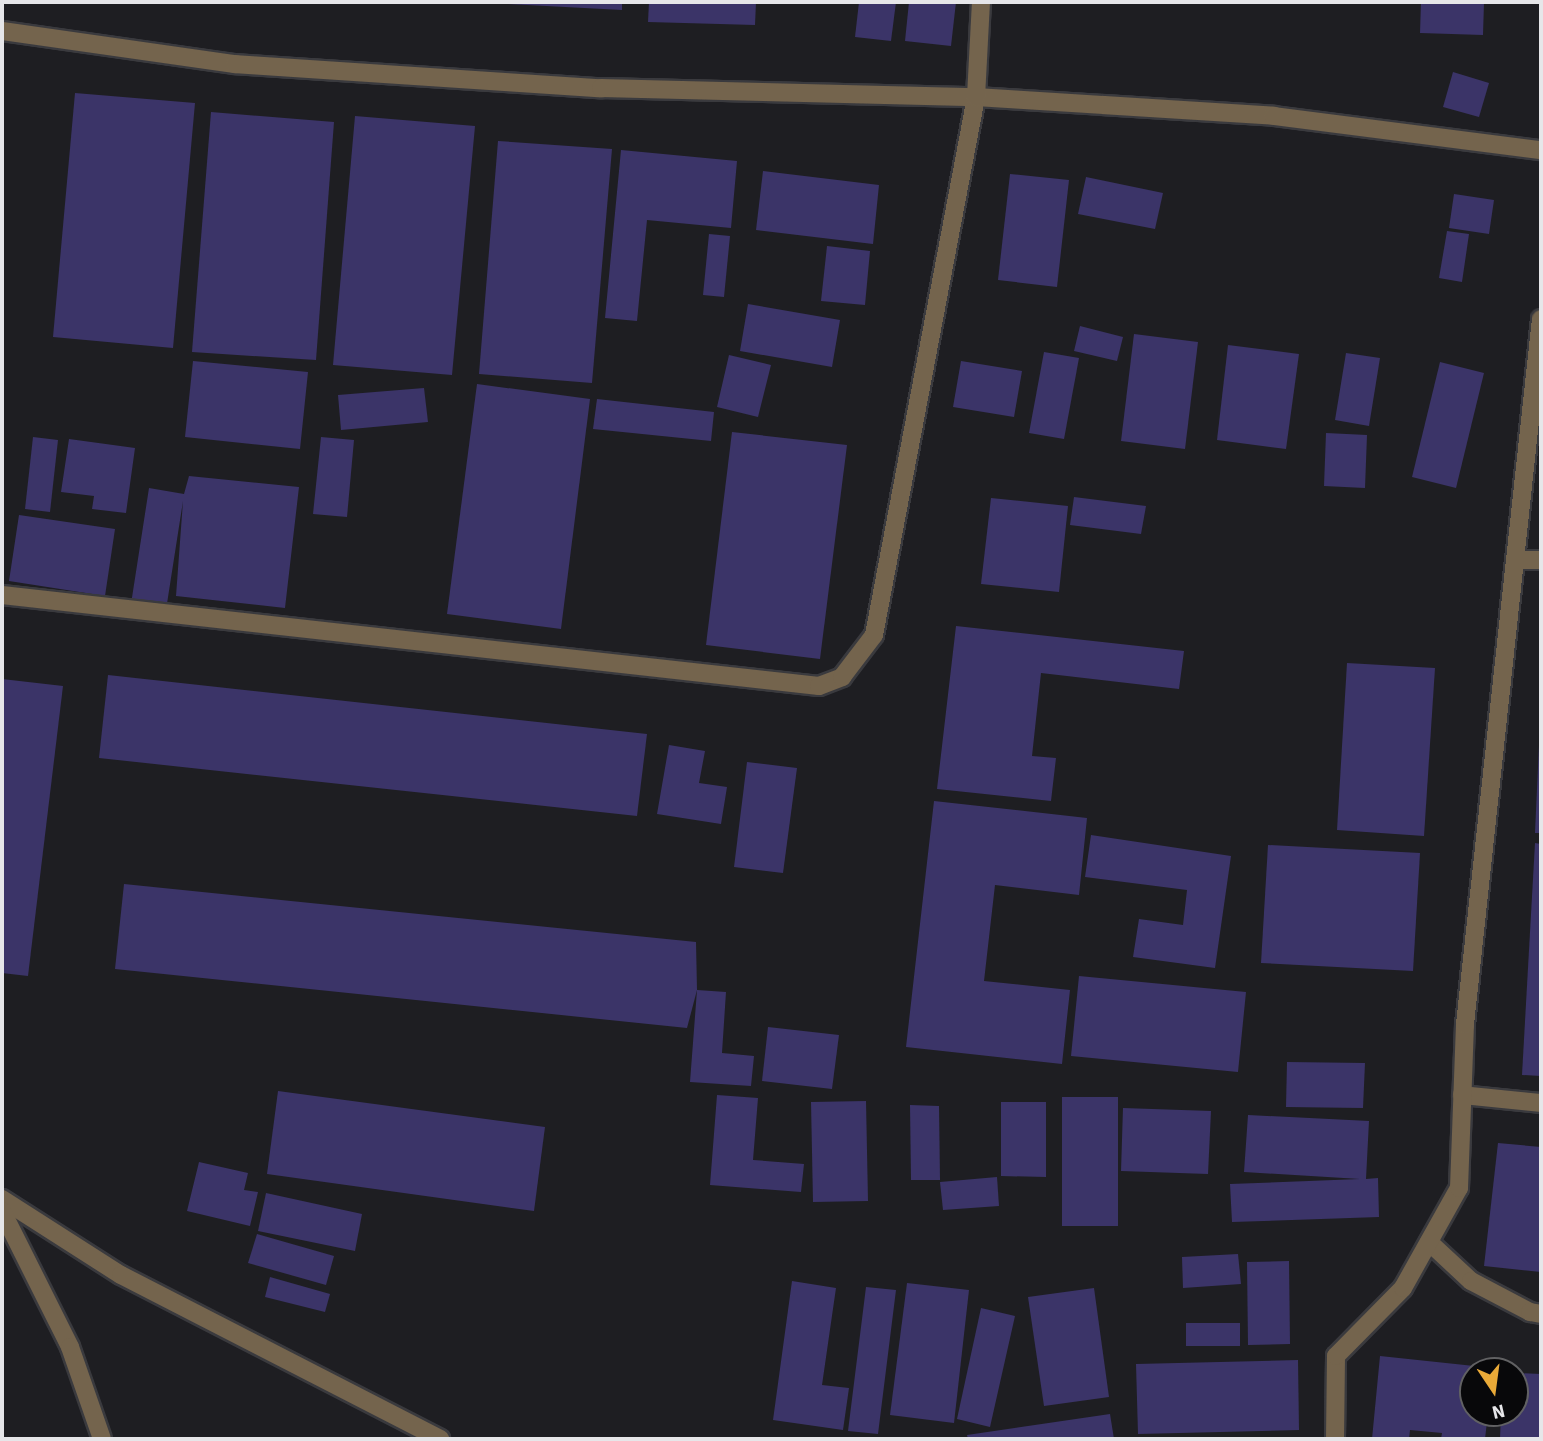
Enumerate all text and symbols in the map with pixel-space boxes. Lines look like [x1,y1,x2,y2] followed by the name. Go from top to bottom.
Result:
[1459,1357,1529,1427] north arrow
[1489,1396,1508,1426] text: N

